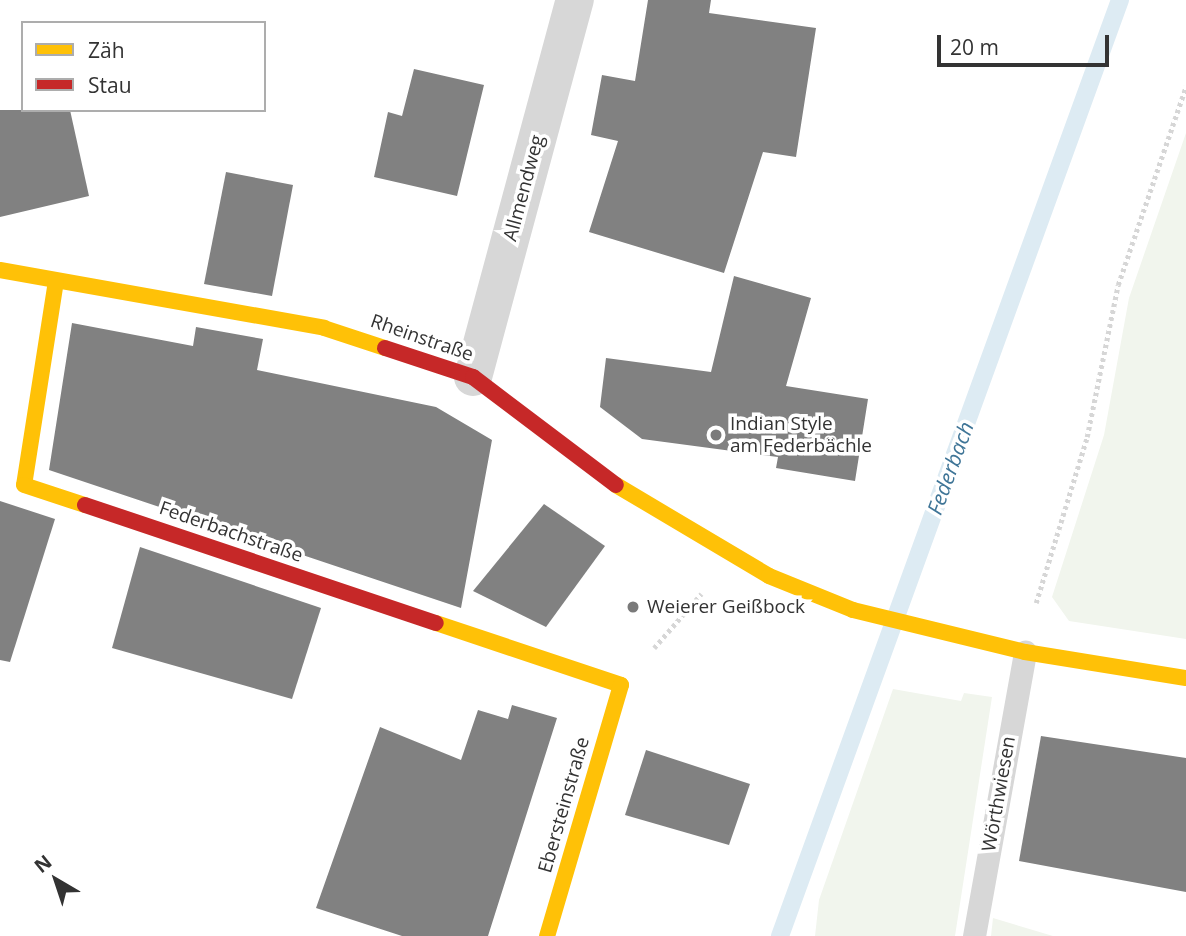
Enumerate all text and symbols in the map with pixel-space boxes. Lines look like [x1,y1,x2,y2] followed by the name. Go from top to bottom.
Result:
[21,21,266,112] legend
[941,21,1112,65] scale bar
[950,33,999,61] text: 20 m
[88,36,125,64] text: Zäh
[88,71,132,99] text: Stau
[499,132,549,244] street label: Allmendweg
[368,310,476,366] street label: Rheinstraße
[730,413,872,457] place label: Indian Style am Federbächle
[922,418,978,518] water label: Federbach
[708,427,724,443] marker: Indian Style am Federbächle
[156,497,306,567] street label: Federbachstraße
[647,596,805,618] place label: Weierer Geißbock
[625,599,641,615] marker: Weierer Geißbock
[534,734,594,876] street label: Ebersteinstraße
[978,735,1020,853] street label: Wörthwiesen
[21,845,91,915] north arrow
[29,849,57,879] text: N

